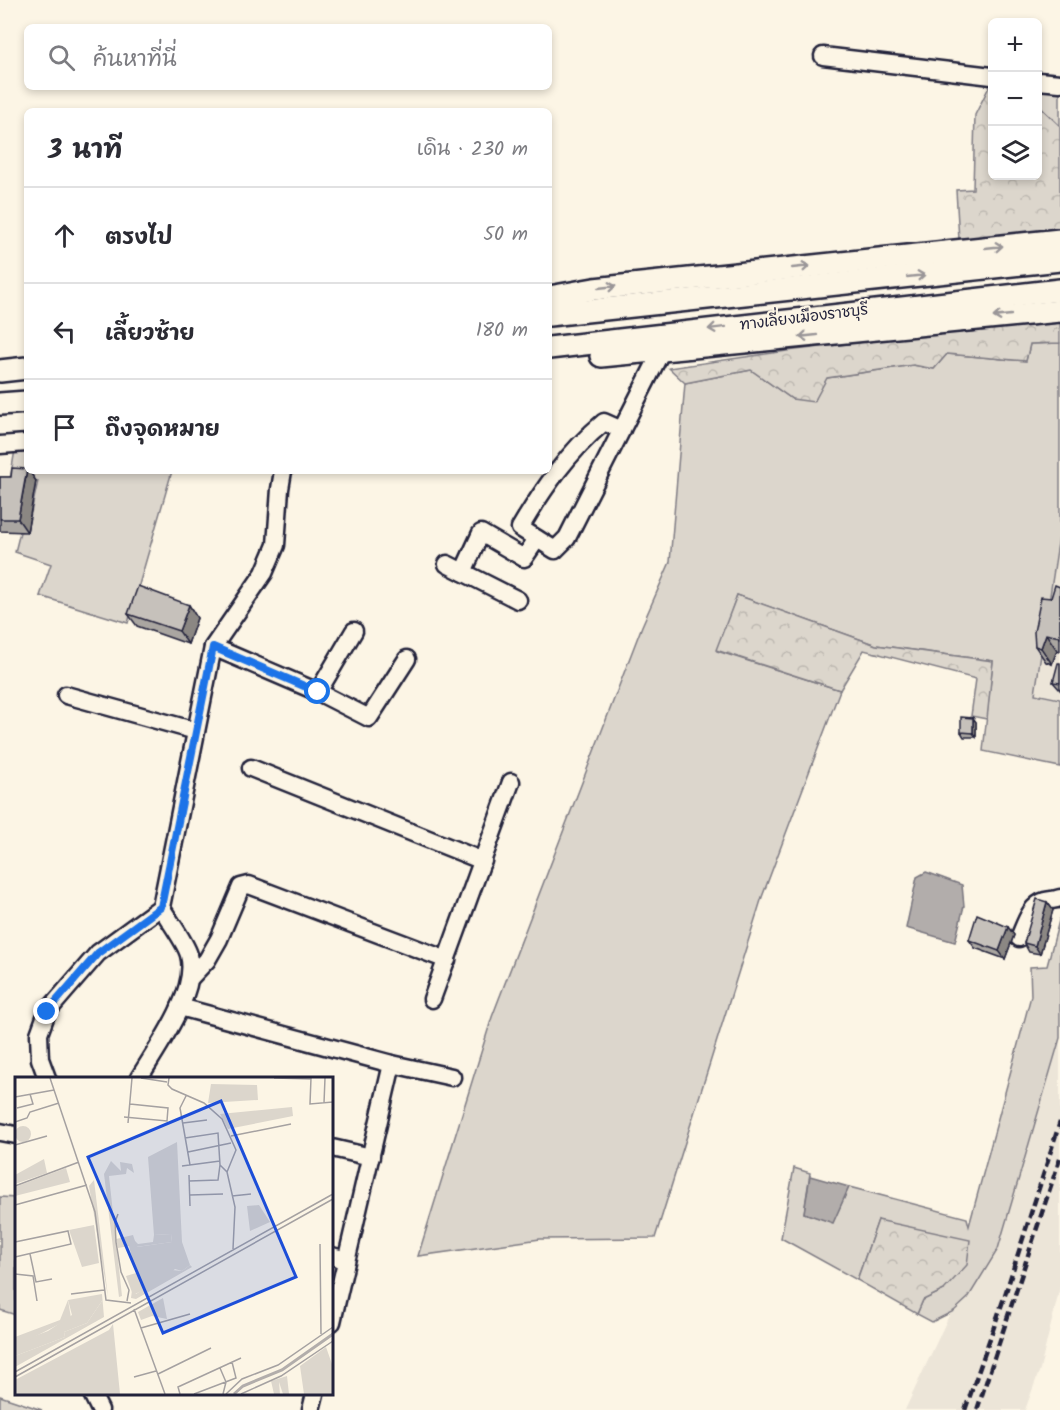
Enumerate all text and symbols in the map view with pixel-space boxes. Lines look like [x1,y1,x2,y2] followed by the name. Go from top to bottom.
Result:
[988,18,1042,180] map controls
[988,18,1042,72] button: +
[24,24,552,90] search box
[45,41,78,74] icon: search
[93,43,177,78] text: ค้นหาที่นี่
[988,72,1042,126] button: −
[988,126,1042,180] button: layers
[48,130,122,172] text: 3 นาที
[417,134,528,166] text: เดิน · 230 m
[48,219,81,252] icon: ahead
[483,219,528,251] text: 50 m
[105,221,173,256] text: ตรงไป
[984,241,1004,252] one-way arrow
[790,261,810,272] one-way arrow
[906,270,926,281] one-way arrow
[596,282,616,293] one-way arrow
[738,295,870,338] street label: ทางเลี่ยงเมืองราชบุรี
[992,311,1012,322] one-way arrow
[48,315,81,348] icon: left
[476,315,528,347] text: 180 m
[105,317,195,352] text: เลี้ยวซ้าย
[708,323,728,334] one-way arrow
[798,331,818,342] one-way arrow
[48,411,81,444] icon: arrive
[105,413,220,448] text: ถึงจุดหมาย
[304,678,330,704] route start
[33,998,59,1024] route end
[15,1077,333,1395] inset map

